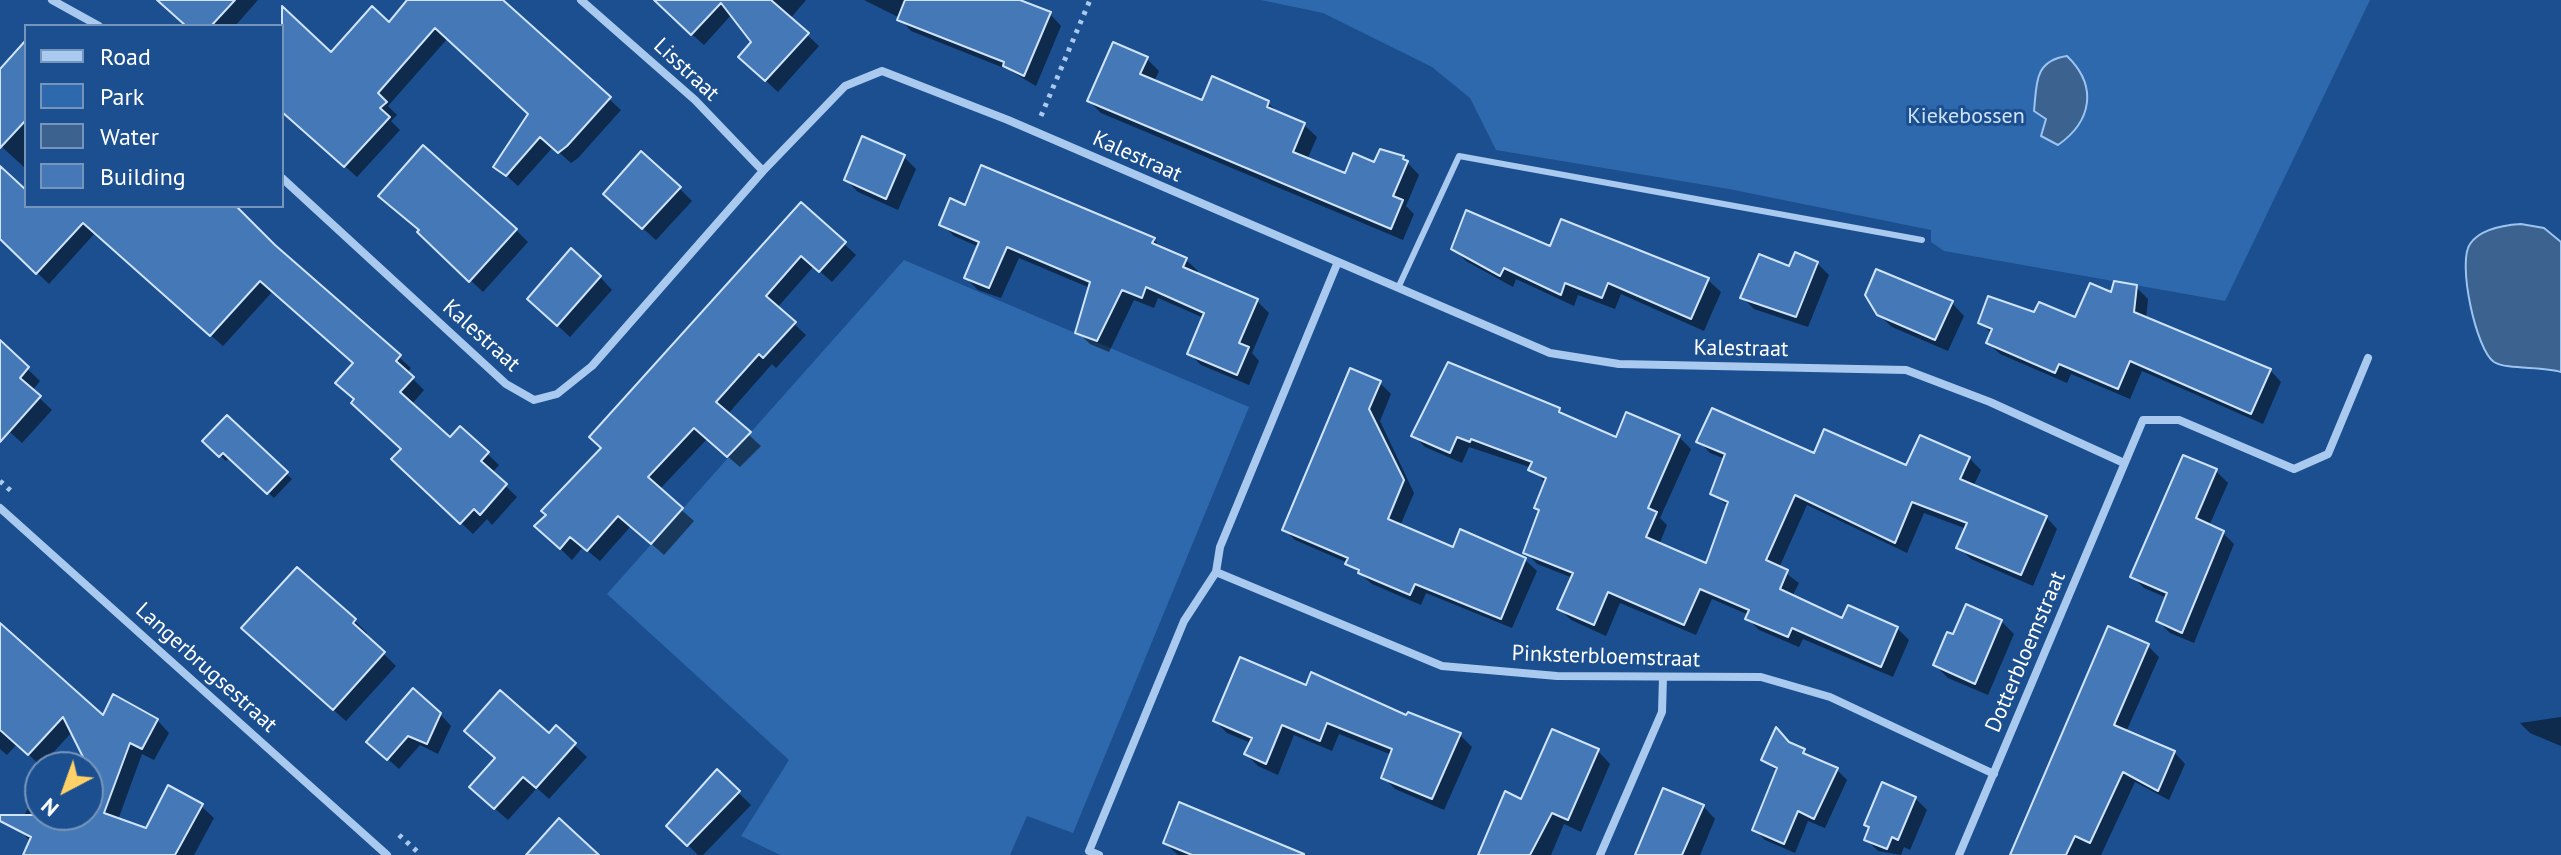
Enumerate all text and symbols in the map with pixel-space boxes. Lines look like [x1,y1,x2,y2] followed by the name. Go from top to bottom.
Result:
[24,24,284,208] legend
[648,33,724,107] street label: Lisstraat
[100,41,151,72] text: Road
[100,81,144,112] text: Park
[1907,104,2025,130] park label: Kiekebossen
[100,121,159,152] text: Water
[1088,126,1186,188] street label: Kalestraat
[100,161,186,192] text: Building
[437,294,525,378] street label: Kalestraat
[1693,335,1789,363] street label: Kalestraat
[1980,568,2072,736] street label: Dotterbloemstraat
[130,598,282,738] street label: Langerbrugsestraat
[1511,641,1701,673] street label: Pinksterbloemstraat
[24,751,104,831] north arrow
[35,792,64,823] text: N

